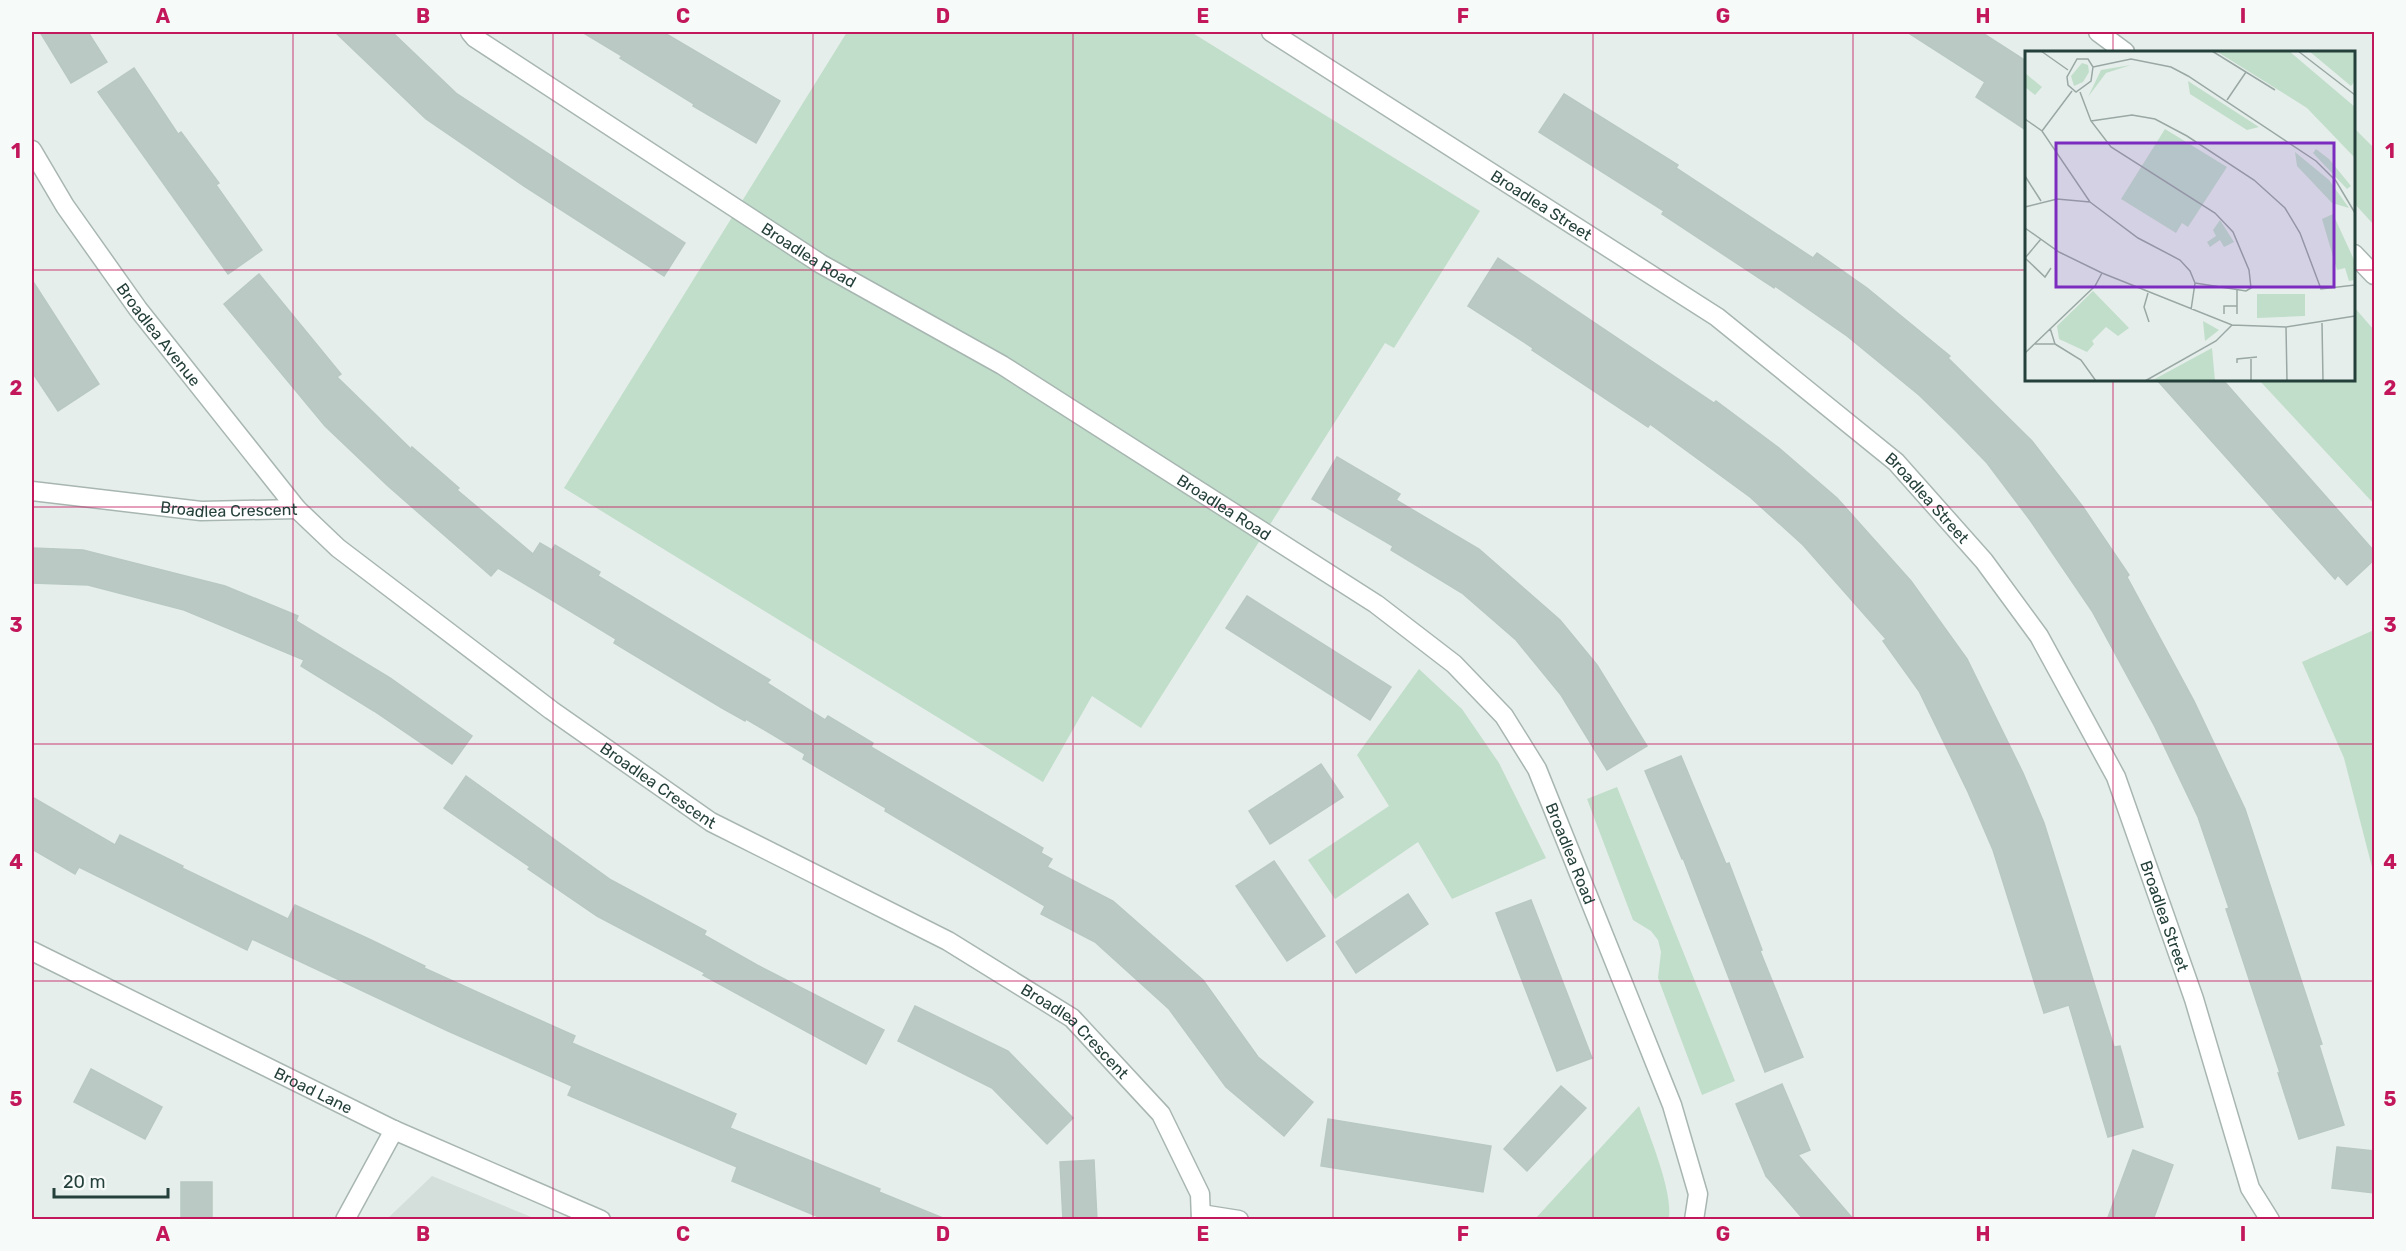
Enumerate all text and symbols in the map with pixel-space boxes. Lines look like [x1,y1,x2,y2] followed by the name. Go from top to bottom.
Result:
[156,4,171,28] text: A
[416,4,430,28] text: B
[676,4,690,28] text: C
[936,4,950,28] text: D
[1197,4,1209,28] text: E
[1457,4,1469,28] text: F
[1716,4,1730,28] text: G
[1976,4,1990,28] text: H
[2240,4,2246,28] text: I
[2025,51,2355,381] inset map
[11,139,21,163] text: 1
[2385,139,2395,163] text: 1
[1487,166,1596,244] street label: Broadlea Street
[758,218,860,291] street label: Broadlea Road
[113,279,205,390] street label: Broadlea Avenue
[10,376,23,400] text: 2
[2384,376,2397,400] text: 2
[1882,448,1973,547] street label: Broadlea Street
[1174,470,1275,544] street label: Broadlea Road
[159,497,298,521] street label: Broadlea Crescent
[9,613,23,637] text: 3
[2383,613,2397,637] text: 3
[597,738,719,832] street label: Broadlea Crescent
[1542,800,1600,907] street label: Broadlea Road
[9,850,23,874] text: 4
[2383,850,2397,874] text: 4
[2137,858,2193,974] street label: Broadlea Street
[1018,979,1133,1083] street label: Broadlea Crescent
[271,1063,356,1117] street label: Broad Lane
[10,1087,23,1111] text: 5
[2384,1087,2397,1111] text: 5
[54,1161,168,1199] scale bar
[63,1171,105,1193] text: 20 m
[156,1222,171,1246] text: A
[416,1222,430,1246] text: B
[676,1222,690,1246] text: C
[936,1222,950,1246] text: D
[1197,1222,1209,1246] text: E
[1457,1222,1469,1246] text: F
[1716,1222,1730,1246] text: G
[1976,1222,1990,1246] text: H
[2240,1222,2246,1246] text: I

